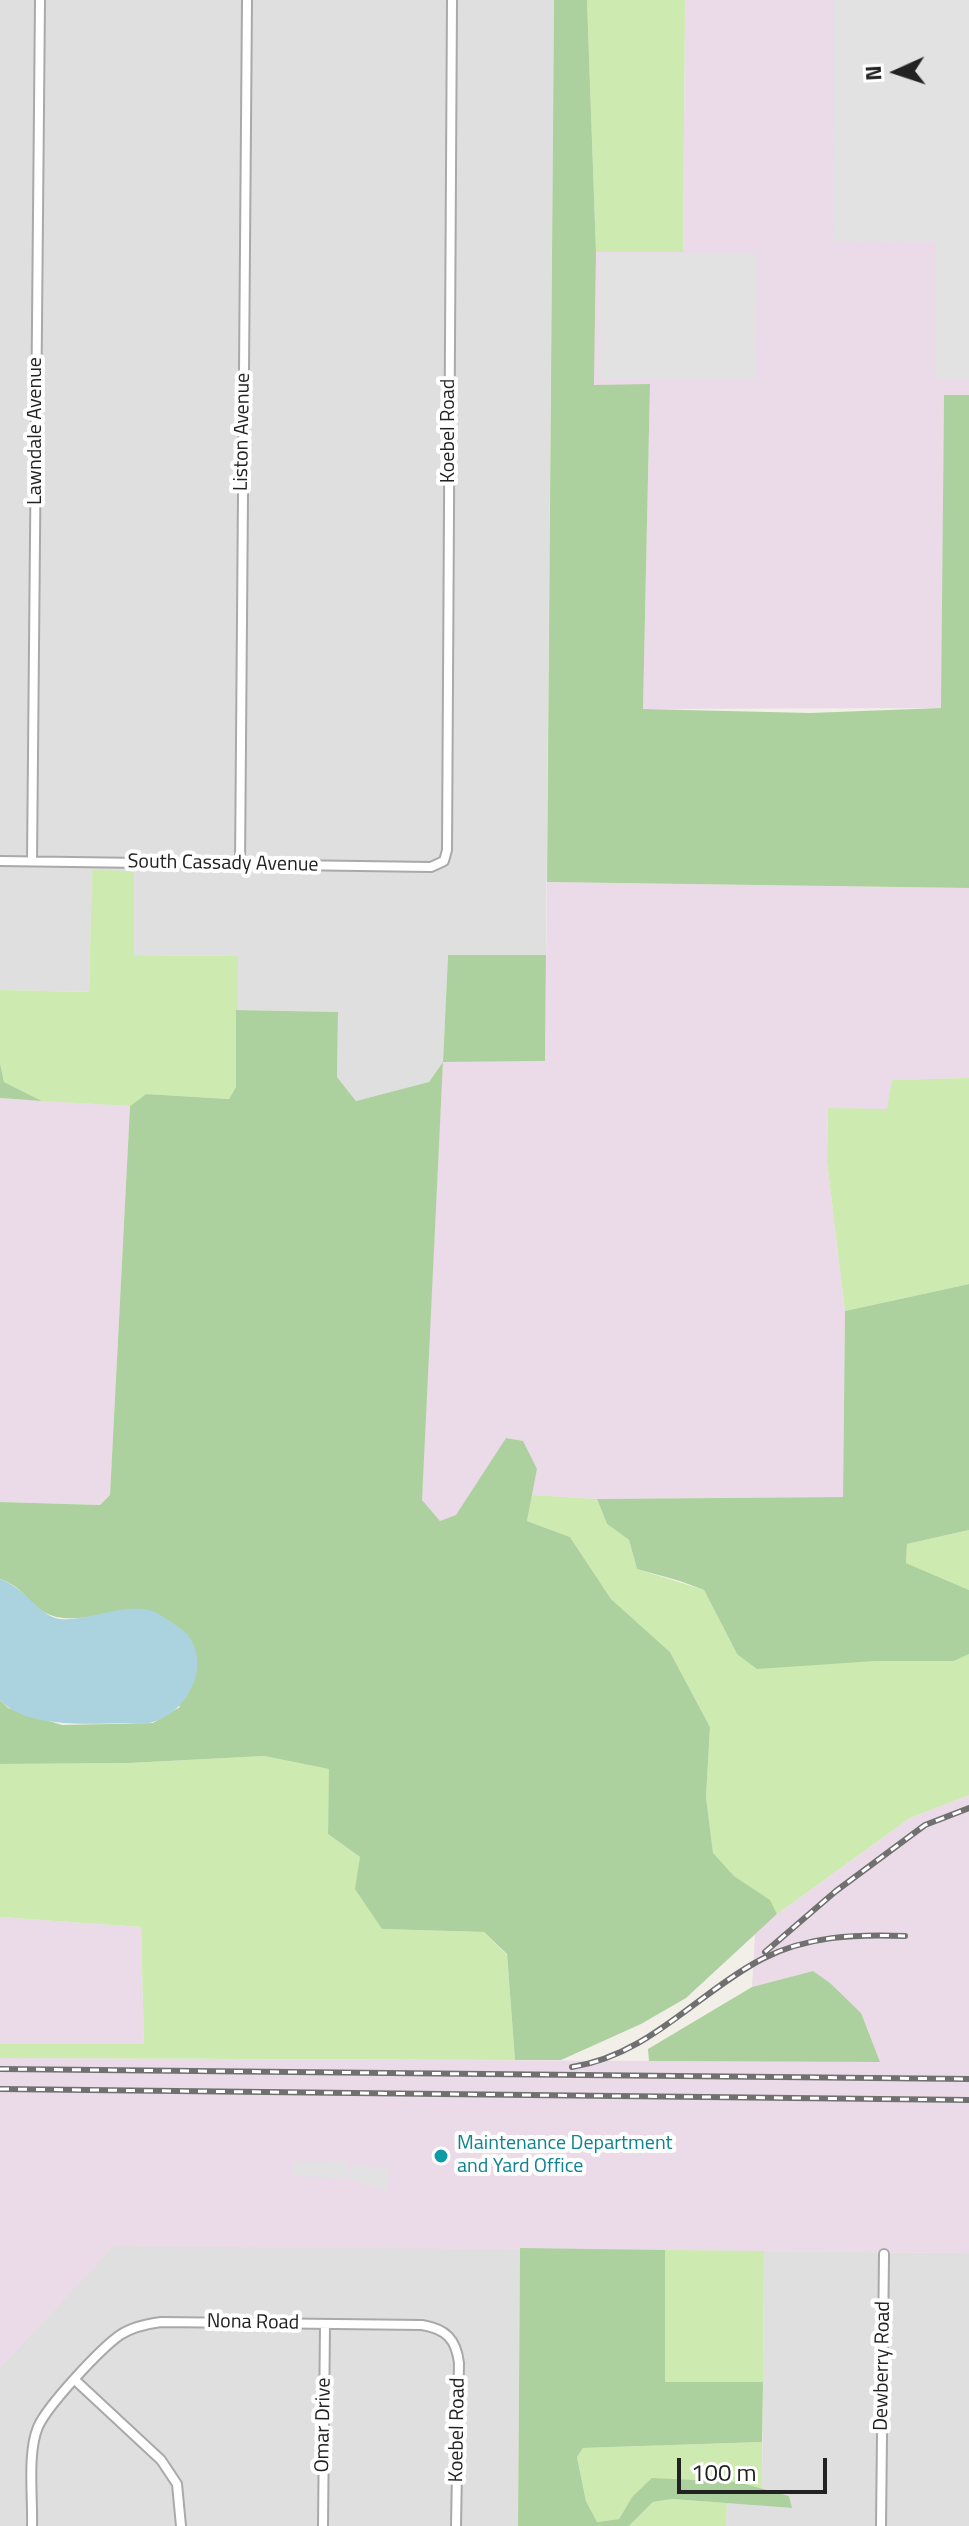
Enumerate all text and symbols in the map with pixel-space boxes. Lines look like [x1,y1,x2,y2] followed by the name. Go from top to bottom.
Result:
[857,32,937,112] north arrow
[856,65,890,82] text: N
[24,357,48,505] street label: Lawndale Avenue
[230,373,256,491] street label: Liston Avenue
[437,379,461,483] street label: Koebel Road
[127,850,319,878] street label: South Cassady Avenue
[457,2132,673,2179] place label: Maintenance Department and Yard Office
[432,2147,450,2165] marker: Maintenance Department and Yard Office
[870,2301,896,2431] street label: Dewberry Road
[207,2310,299,2336] street label: Nona Road
[311,2377,337,2473] street label: Omar Drive
[445,2377,471,2483] street label: Koebel Road
[681,2442,831,2492] scale bar
[691,2454,757,2490] text: 100 m

